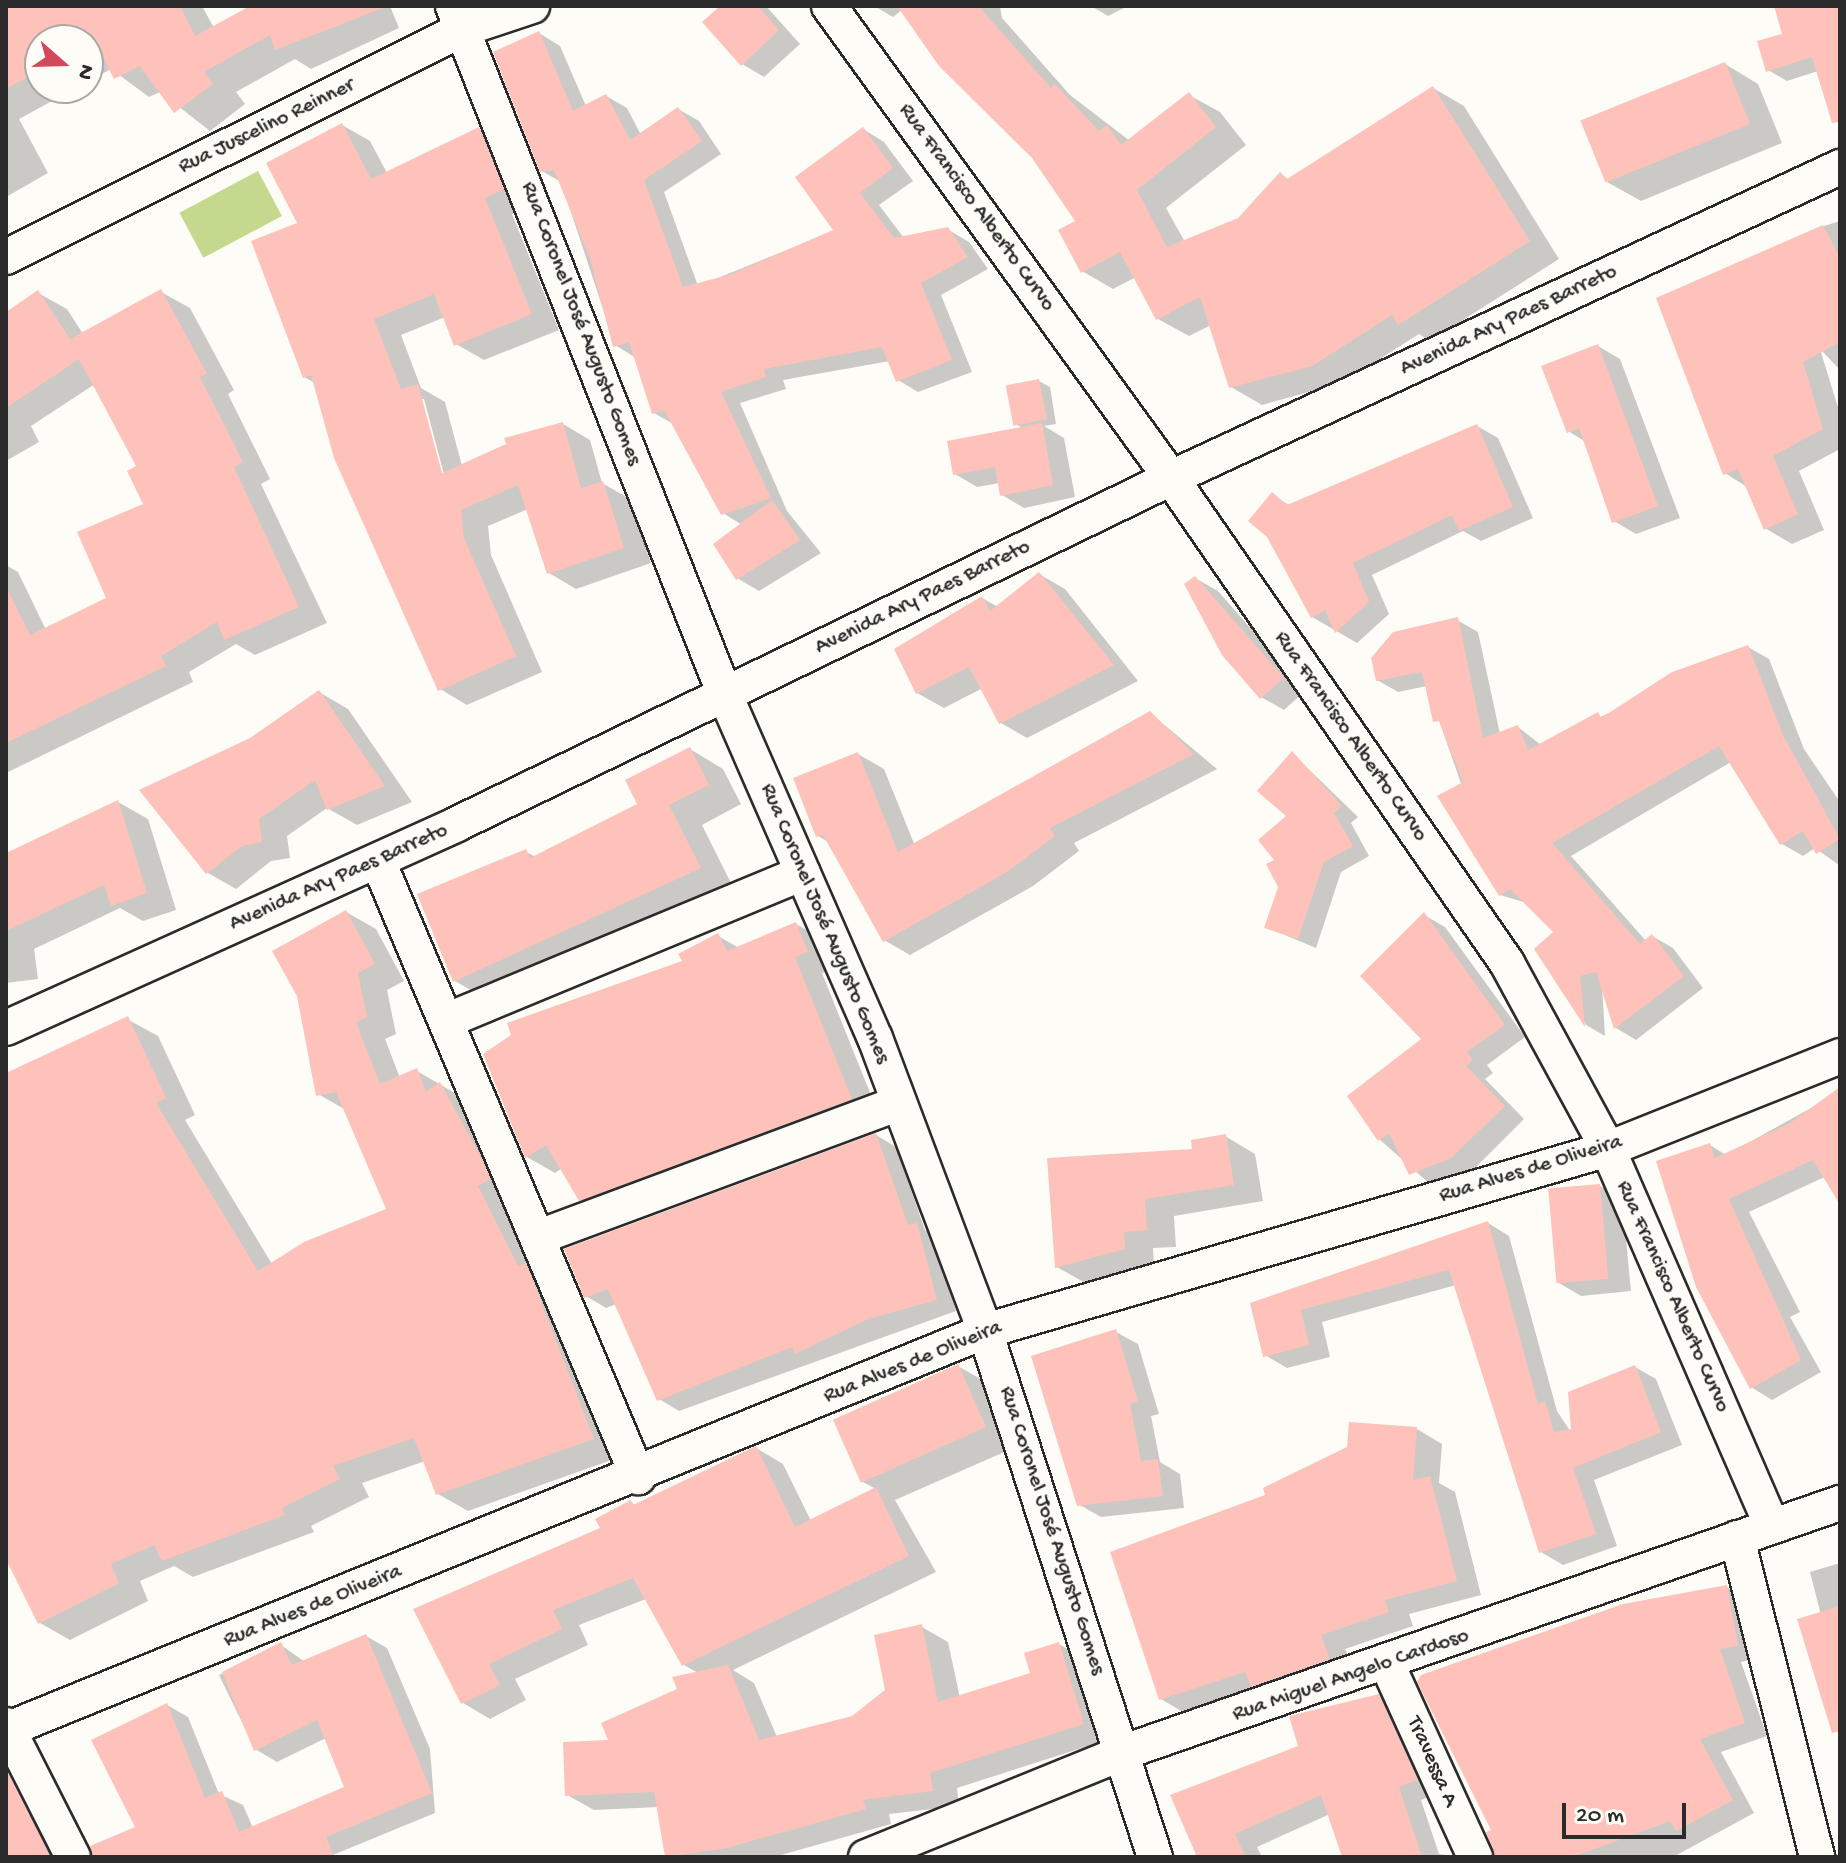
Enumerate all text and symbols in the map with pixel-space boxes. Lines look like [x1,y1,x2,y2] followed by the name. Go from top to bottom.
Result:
[24,24,104,104] north arrow
[70,60,99,83] text: N
[175,73,359,181] street label: Rua Juscelino Reinner
[892,99,1060,317] street label: Rua Francisco Alberto Curvo
[514,178,646,470] street label: Rua Coronel José Augusto Gomes
[1396,259,1622,383] street label: Avenida Ary Paes Barreto
[811,534,1035,662] street label: Avenida Ary Paes Barreto
[1267,627,1433,847] street label: Rua Francisco Alberto Curvo
[753,780,895,1068] street label: Rua Coronel José Augusto Gomes
[226,818,452,938] street label: Avenida Ary Paes Barreto
[1436,1130,1626,1210] street label: Rua Alves de Oliveira
[1609,1177,1735,1417] street label: Rua Francisco Alberto Curvo
[820,1315,1006,1411] street label: Rua Alves de Oliveira
[992,1383,1110,1679] street label: Rua Coronel José Augusto Gomes
[220,1559,406,1655] street label: Rua Alves de Oliveira
[1229,1623,1473,1729] street label: Rua Miguel Angelo Cardoso
[1399,1713,1463,1811] street label: Travessa A
[1566,1787,1690,1837] scale bar
[1576,1802,1624,1831] text: 20 m

